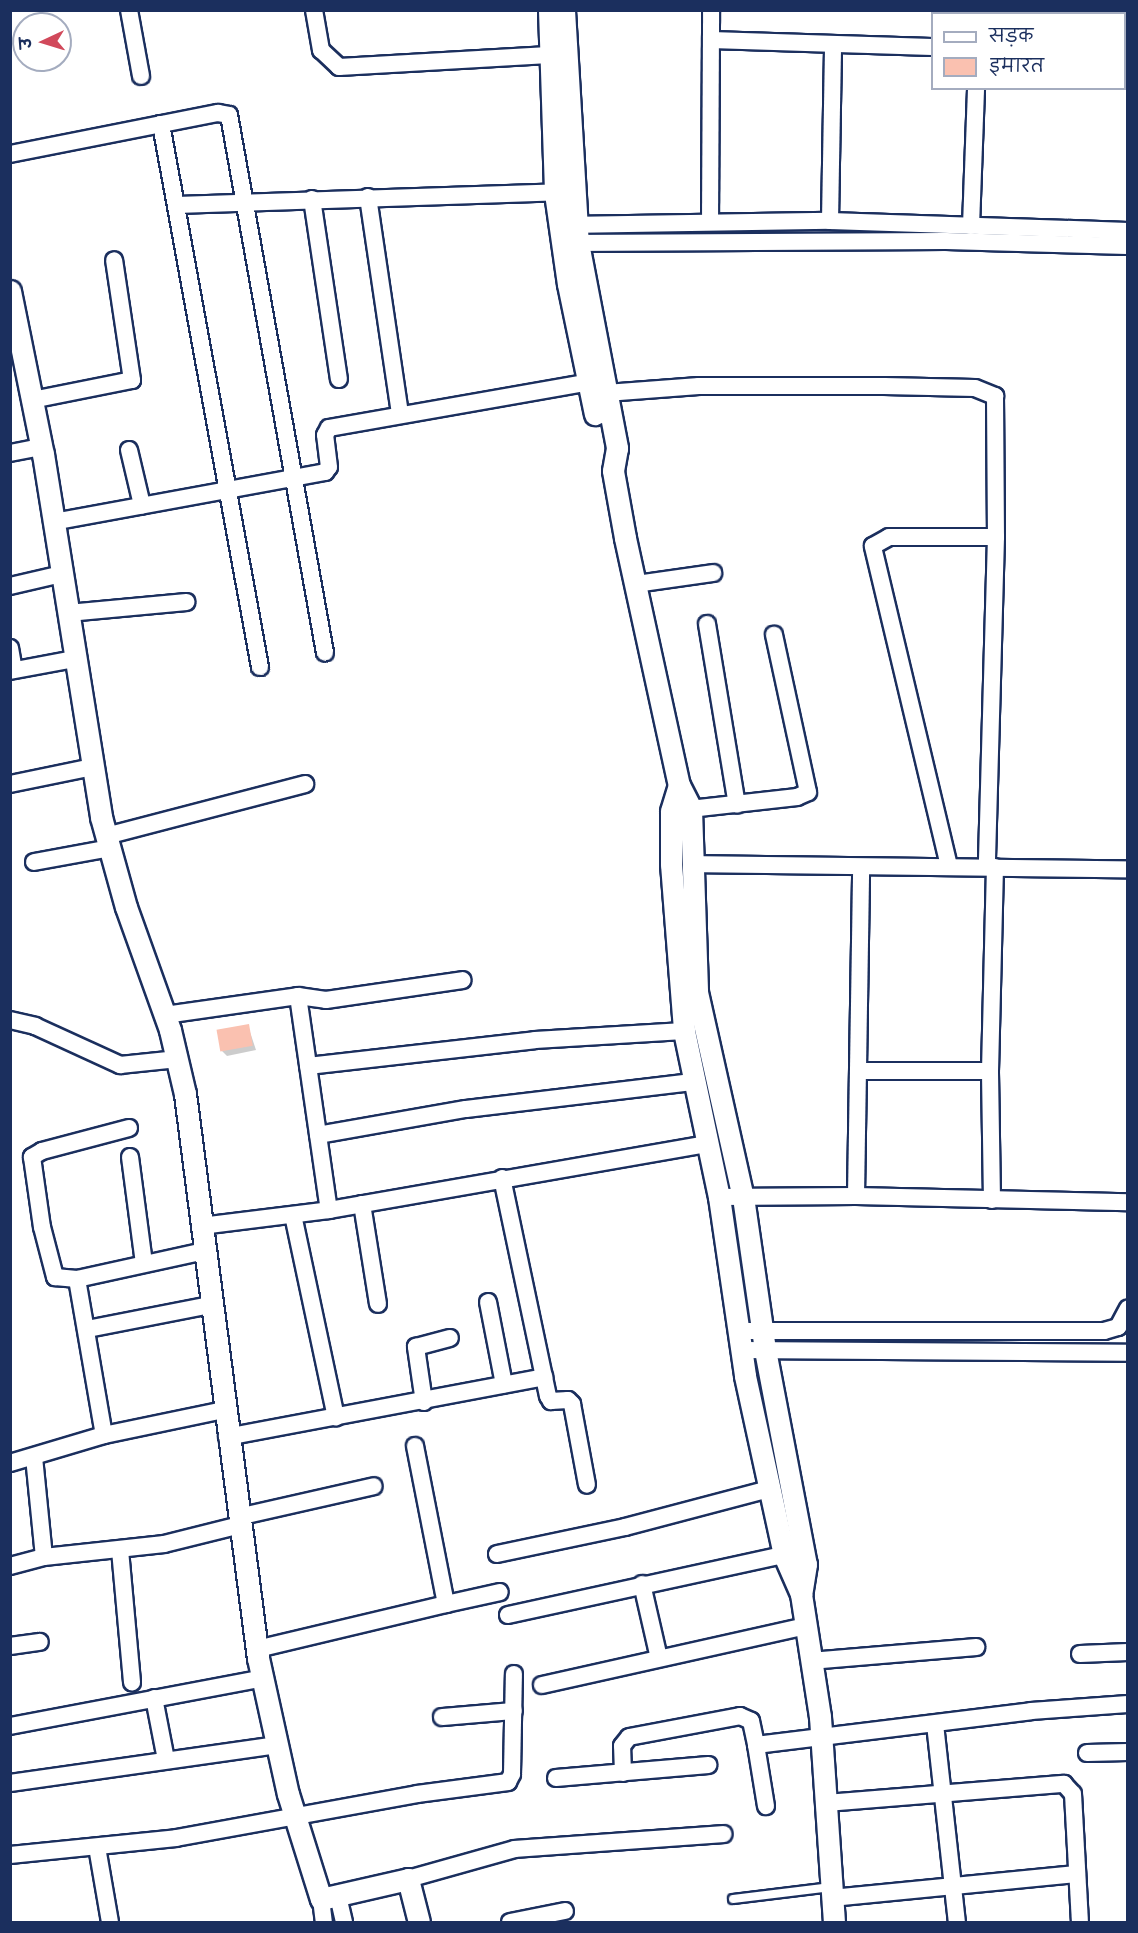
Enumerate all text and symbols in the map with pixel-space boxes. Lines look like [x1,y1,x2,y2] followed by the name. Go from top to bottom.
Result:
[12,12,72,72] north arrow
[931,12,1126,90] legend
[989,24,1033,49] text: सड़क
[15,37,37,49] text: उ
[989,54,1044,79] text: इमारत

